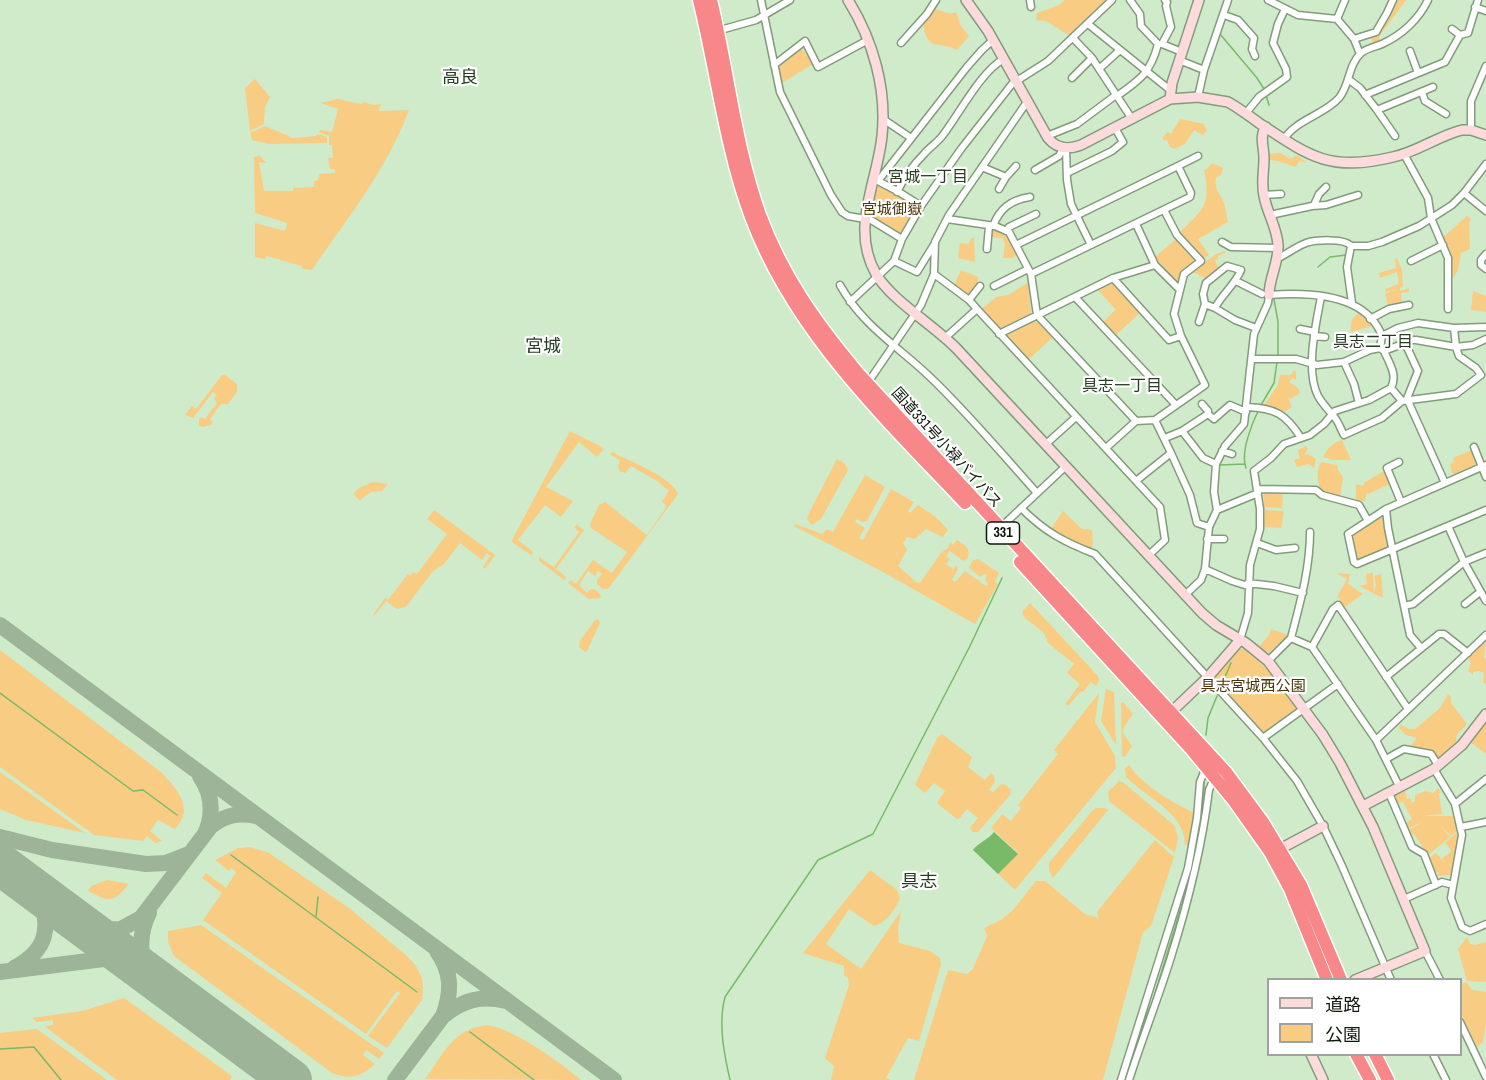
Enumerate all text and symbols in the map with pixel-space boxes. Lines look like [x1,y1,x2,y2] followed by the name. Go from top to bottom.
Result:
[442,67,478,89] district label: 高良
[888,168,968,188] district label: 宮城一丁目
[862,201,922,219] park label: 宮城御嶽
[1333,333,1413,353] district label: 具志二丁目
[525,336,561,358] district label: 宮城
[1082,377,1162,397] district label: 具志一丁目
[887,384,1005,512] street label: 国道331号小禄バイパス
[986,522,1020,544] road number: 331
[1201,678,1305,696] park label: 具志宮城西公園
[901,871,937,893] district label: 具志
[1267,978,1462,1056] legend
[1325,992,1361,1017] text: 道路
[1325,1022,1361,1047] text: 公園

